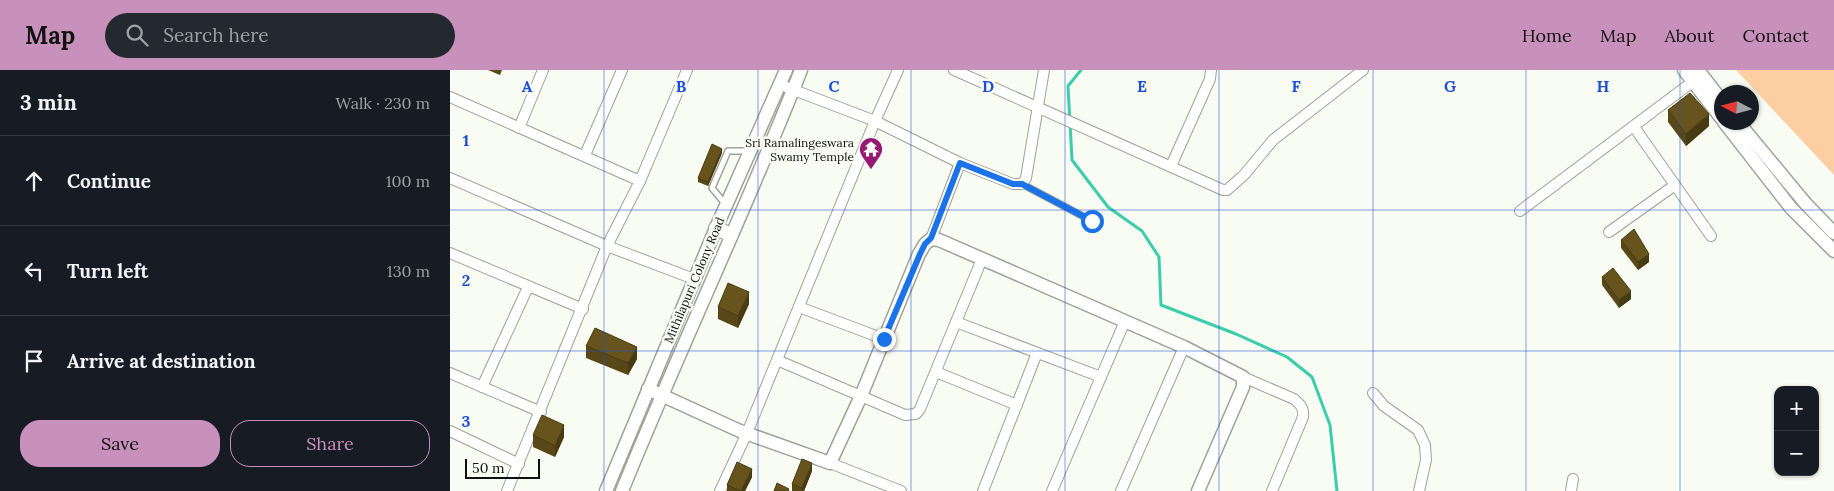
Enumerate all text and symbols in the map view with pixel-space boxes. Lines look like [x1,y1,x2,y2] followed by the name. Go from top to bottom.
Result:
[105,13,455,58] search box
[25,20,75,51] text: Map
[123,21,151,49] icon: search
[163,23,269,47] text: Search here
[1522,24,1572,47] text: Home
[1600,24,1636,47] text: Map
[1664,24,1714,47] text: About
[1742,24,1809,47] text: Contact
[522,76,533,96] text: A
[676,76,687,96] text: B
[828,76,840,96] text: C
[982,76,994,96] text: D
[1137,76,1147,96] text: E
[1291,76,1301,96] text: F
[1444,76,1456,96] text: G
[1597,76,1610,96] text: H
[1714,85,1759,130] north arrow
[20,89,77,116] text: 3 min
[335,93,430,113] text: Walk · 230 m
[463,130,469,150] text: 1
[745,135,854,164] place label: Sri Ramalingeswara Swamy Temple
[858,136,884,170] temple icon: Sri Ramalingeswara Swamy Temple
[20,167,48,195] icon: ahead
[67,169,151,193] text: Continue
[386,171,430,191] text: 100 m
[1081,210,1104,233] route start
[661,215,727,345] street label: Mithilapuri Colony Road
[20,257,48,285] icon: left
[67,259,148,283] text: Turn left
[387,261,430,281] text: 130 m
[462,270,470,290] text: 2
[873,328,896,351] route end
[20,347,48,375] icon: arrive
[67,349,256,373] text: Arrive at destination
[1774,386,1819,476] map controls
[1774,386,1819,431] button: +
[462,411,471,431] text: 3
[20,420,220,467] button: Save
[230,420,430,467] button: Share
[1774,431,1819,476] button: −
[465,456,540,479] scale bar
[472,459,505,477] text: 50 m

